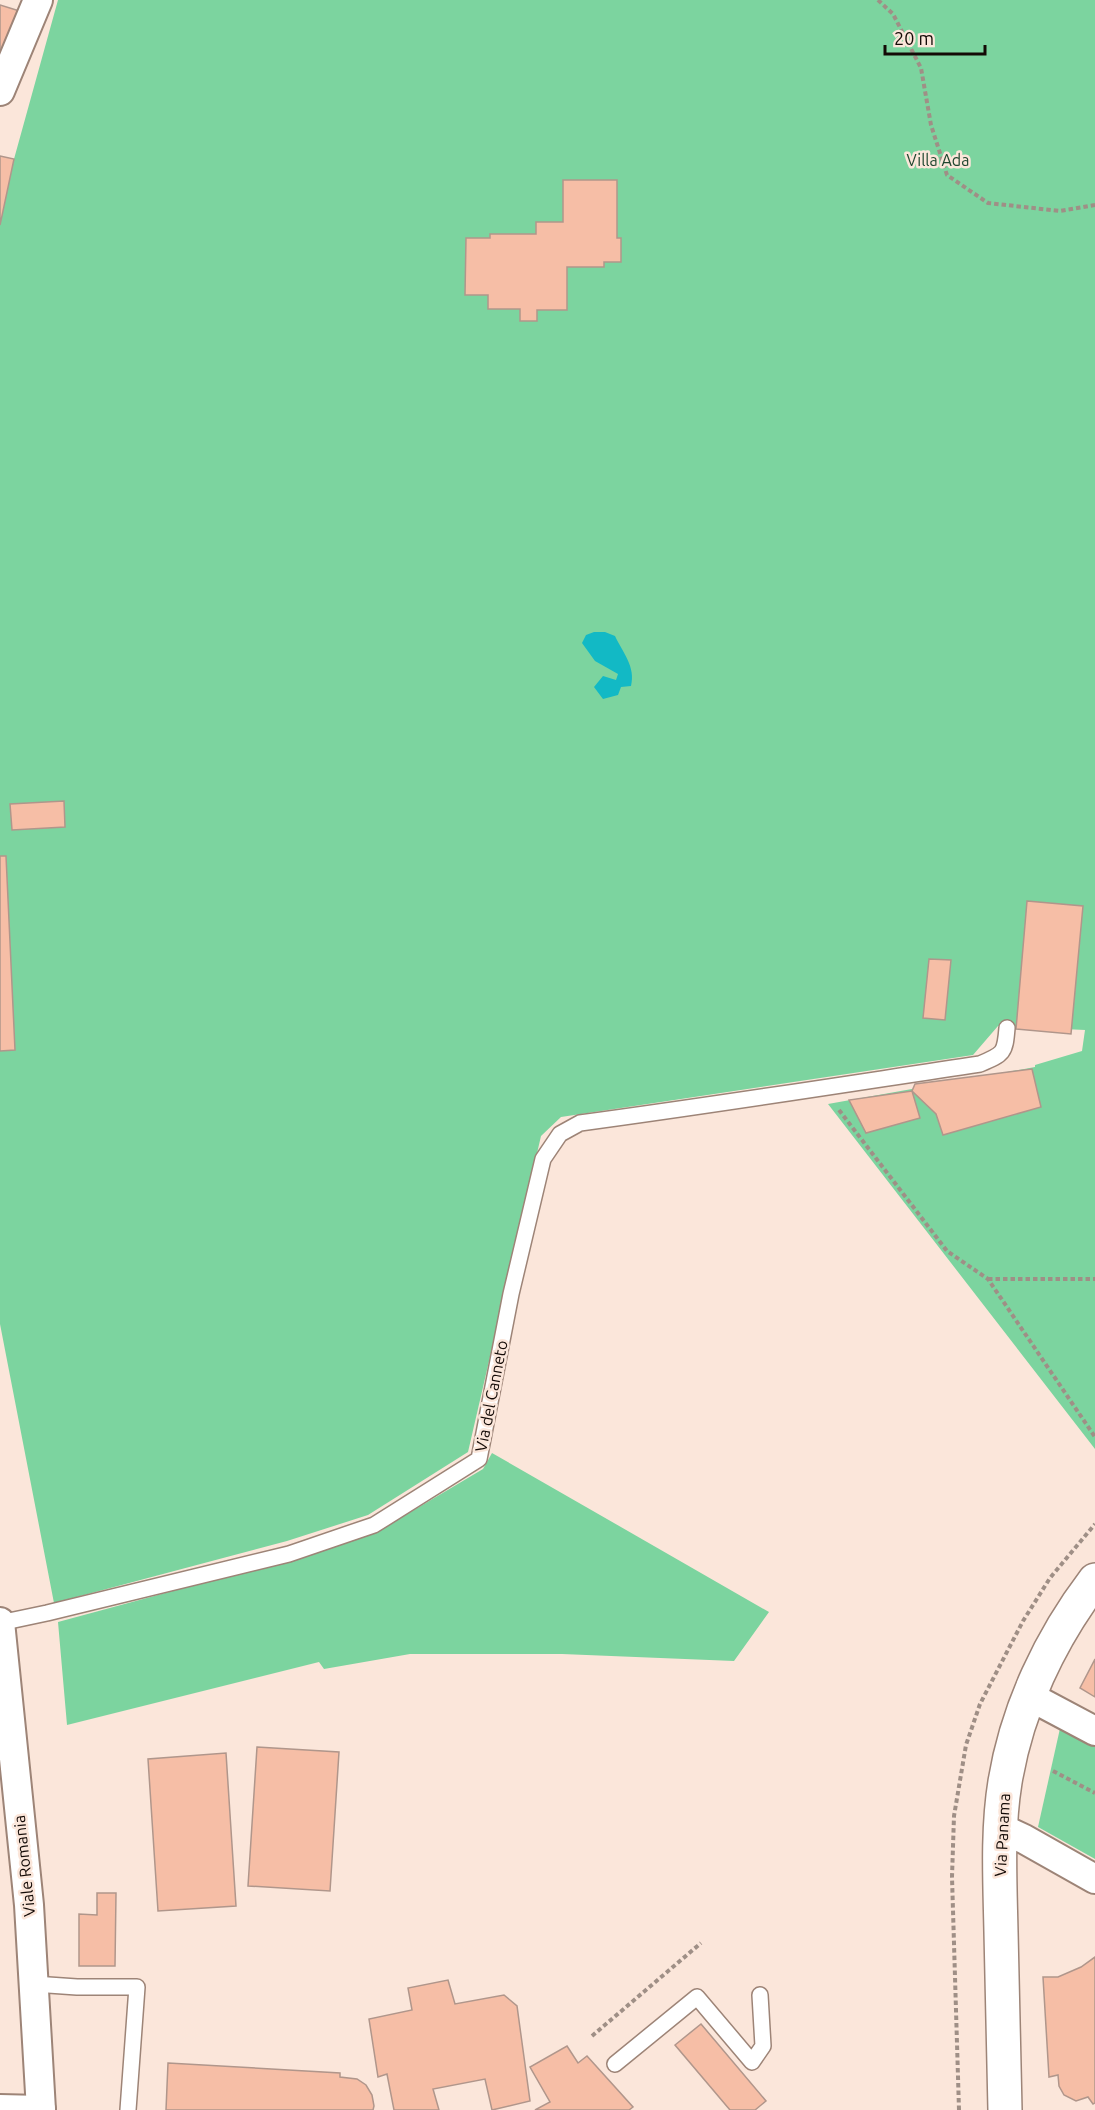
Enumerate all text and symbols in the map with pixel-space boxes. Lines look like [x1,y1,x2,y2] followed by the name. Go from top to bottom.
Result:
[885,18,986,56] scale bar
[894,28,934,48] text: 20 m
[907,151,969,169] park label: Villa Ada
[471,1339,511,1453] street label: Via del Canneto
[991,1793,1013,1877] street label: Via Panama
[10,1814,38,1918] street label: Viale Romania

